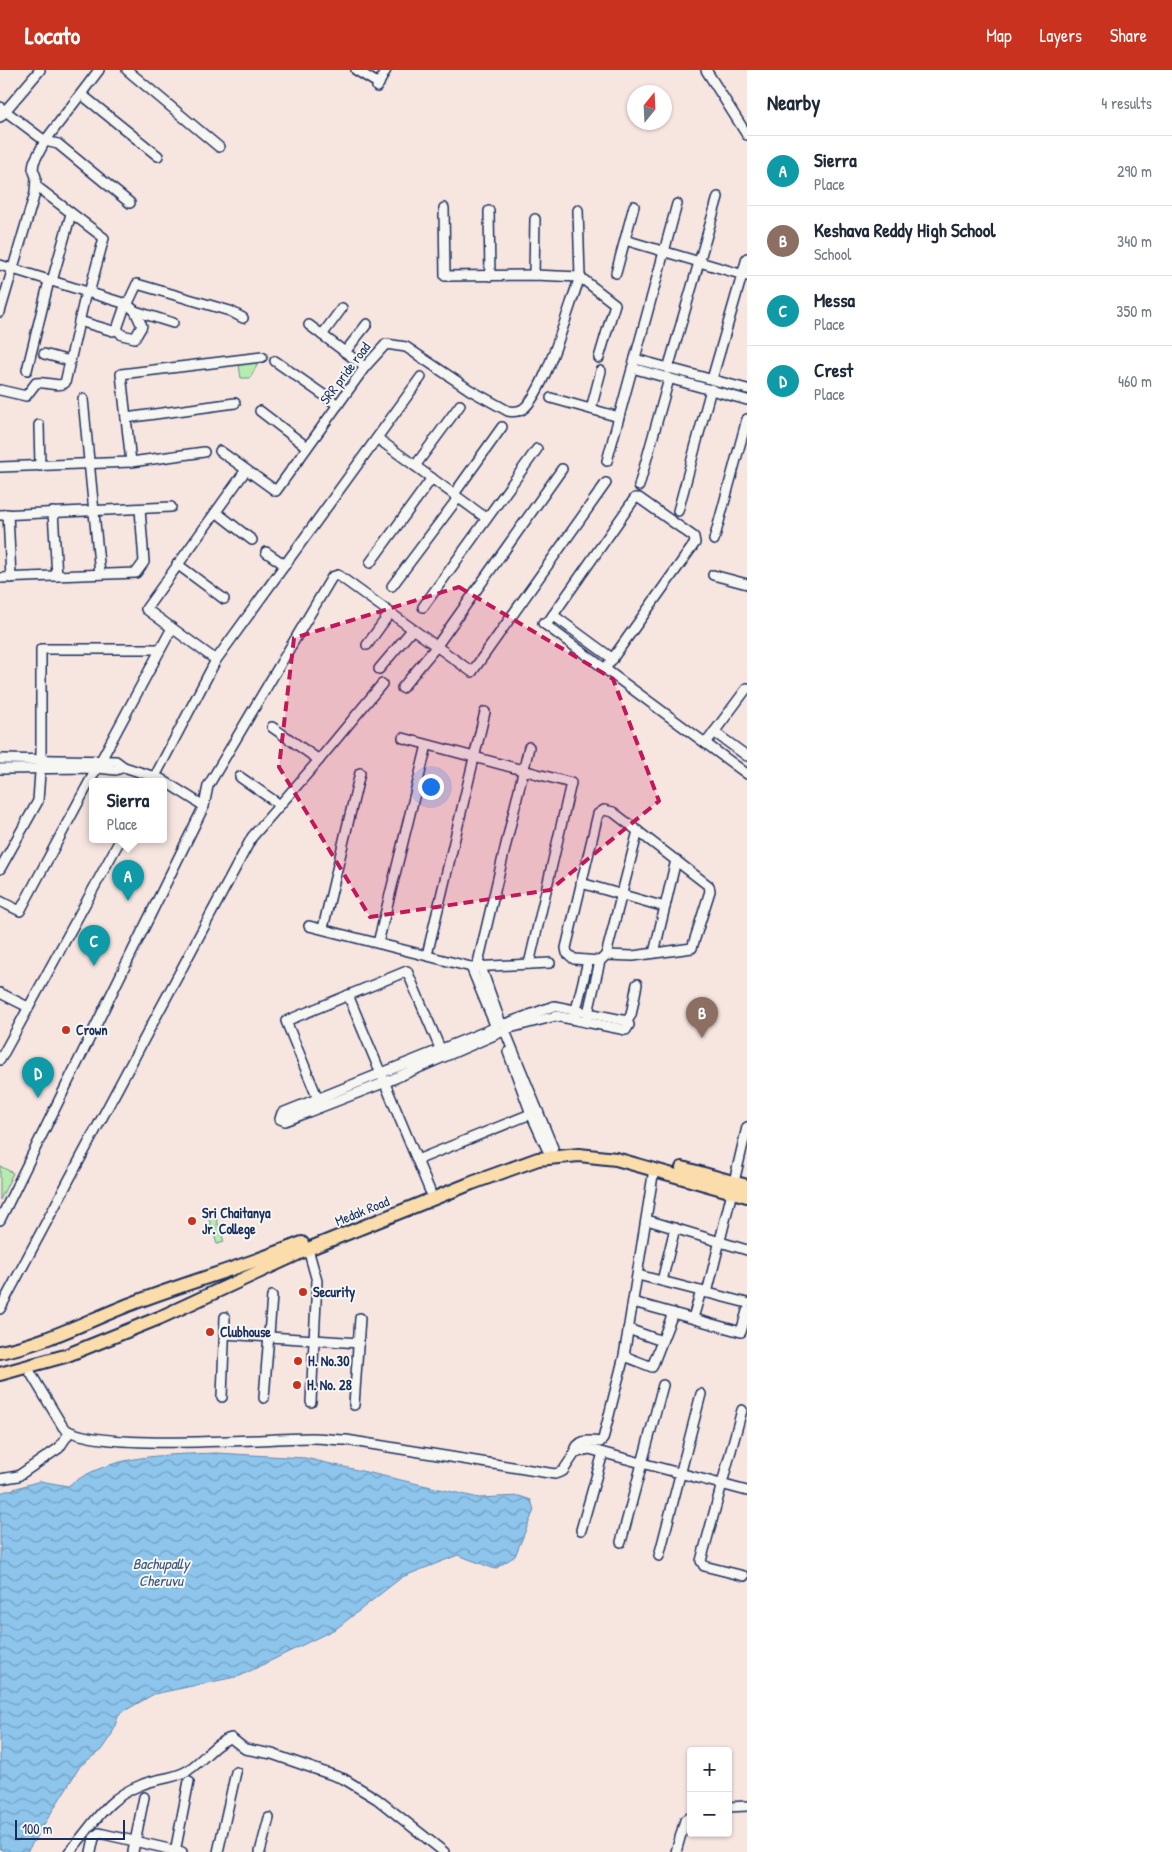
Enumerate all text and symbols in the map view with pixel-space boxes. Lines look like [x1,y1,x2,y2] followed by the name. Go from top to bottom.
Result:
[25,19,80,51] text: Locato
[986,23,1012,48] text: Map
[1040,23,1082,48] text: Layers
[1110,23,1147,48] text: Share
[627,85,672,130] north arrow
[767,88,820,117] text: Nearby
[1101,92,1152,114] text: 4 results
[814,147,857,173] text: Sierra
[779,160,787,182] text: A
[1117,160,1152,182] text: 290 m
[814,173,845,195] text: Place
[814,217,995,243] text: Keshava Reddy High School
[779,230,787,252] text: B
[1117,230,1152,252] text: 340 m
[814,243,851,265] text: School
[814,287,855,313] text: Messa
[779,300,787,322] text: C
[1116,300,1152,322] text: 350 m
[814,313,845,335] text: Place
[315,337,375,408] street label: SRR pride road
[814,357,853,383] text: Crest
[779,370,787,392] text: D
[1118,370,1152,392] text: 460 m
[814,383,845,405] text: Place
[418,774,444,800] your location
[89,778,167,843] popup
[107,787,149,813] text: Sierra
[107,813,138,835] text: Place
[112,860,144,901] pin: A
[78,925,110,966] pin: C
[686,997,718,1038] pin: B
[76,1020,108,1039] place label: Crown
[60,1024,72,1036] marker: Crown
[22,1057,54,1098] pin: D
[332,1191,392,1230] street label: Medak Road
[202,1203,271,1240] place label: Sri Chaitanya Jr. College
[186,1215,198,1227] marker: Sri Chaitanya Jr. College
[313,1282,355,1303] place label: Security
[297,1286,309,1298] marker: Security
[220,1322,271,1341] place label: Clubhouse
[204,1326,216,1338] marker: Clubhouse
[308,1351,350,1370] place label: H. No.30
[292,1355,304,1367] marker: H. No.30
[307,1375,352,1394] place label: H. No. 28
[291,1379,303,1391] marker: H. No. 28
[133,1553,191,1591] water label: Bachupally Cheruvu
[687,1747,732,1837] map controls
[687,1747,732,1792] button: +
[687,1792,732,1837] button: −
[15,1817,125,1840] scale bar
[22,1819,52,1838] text: 100 m

